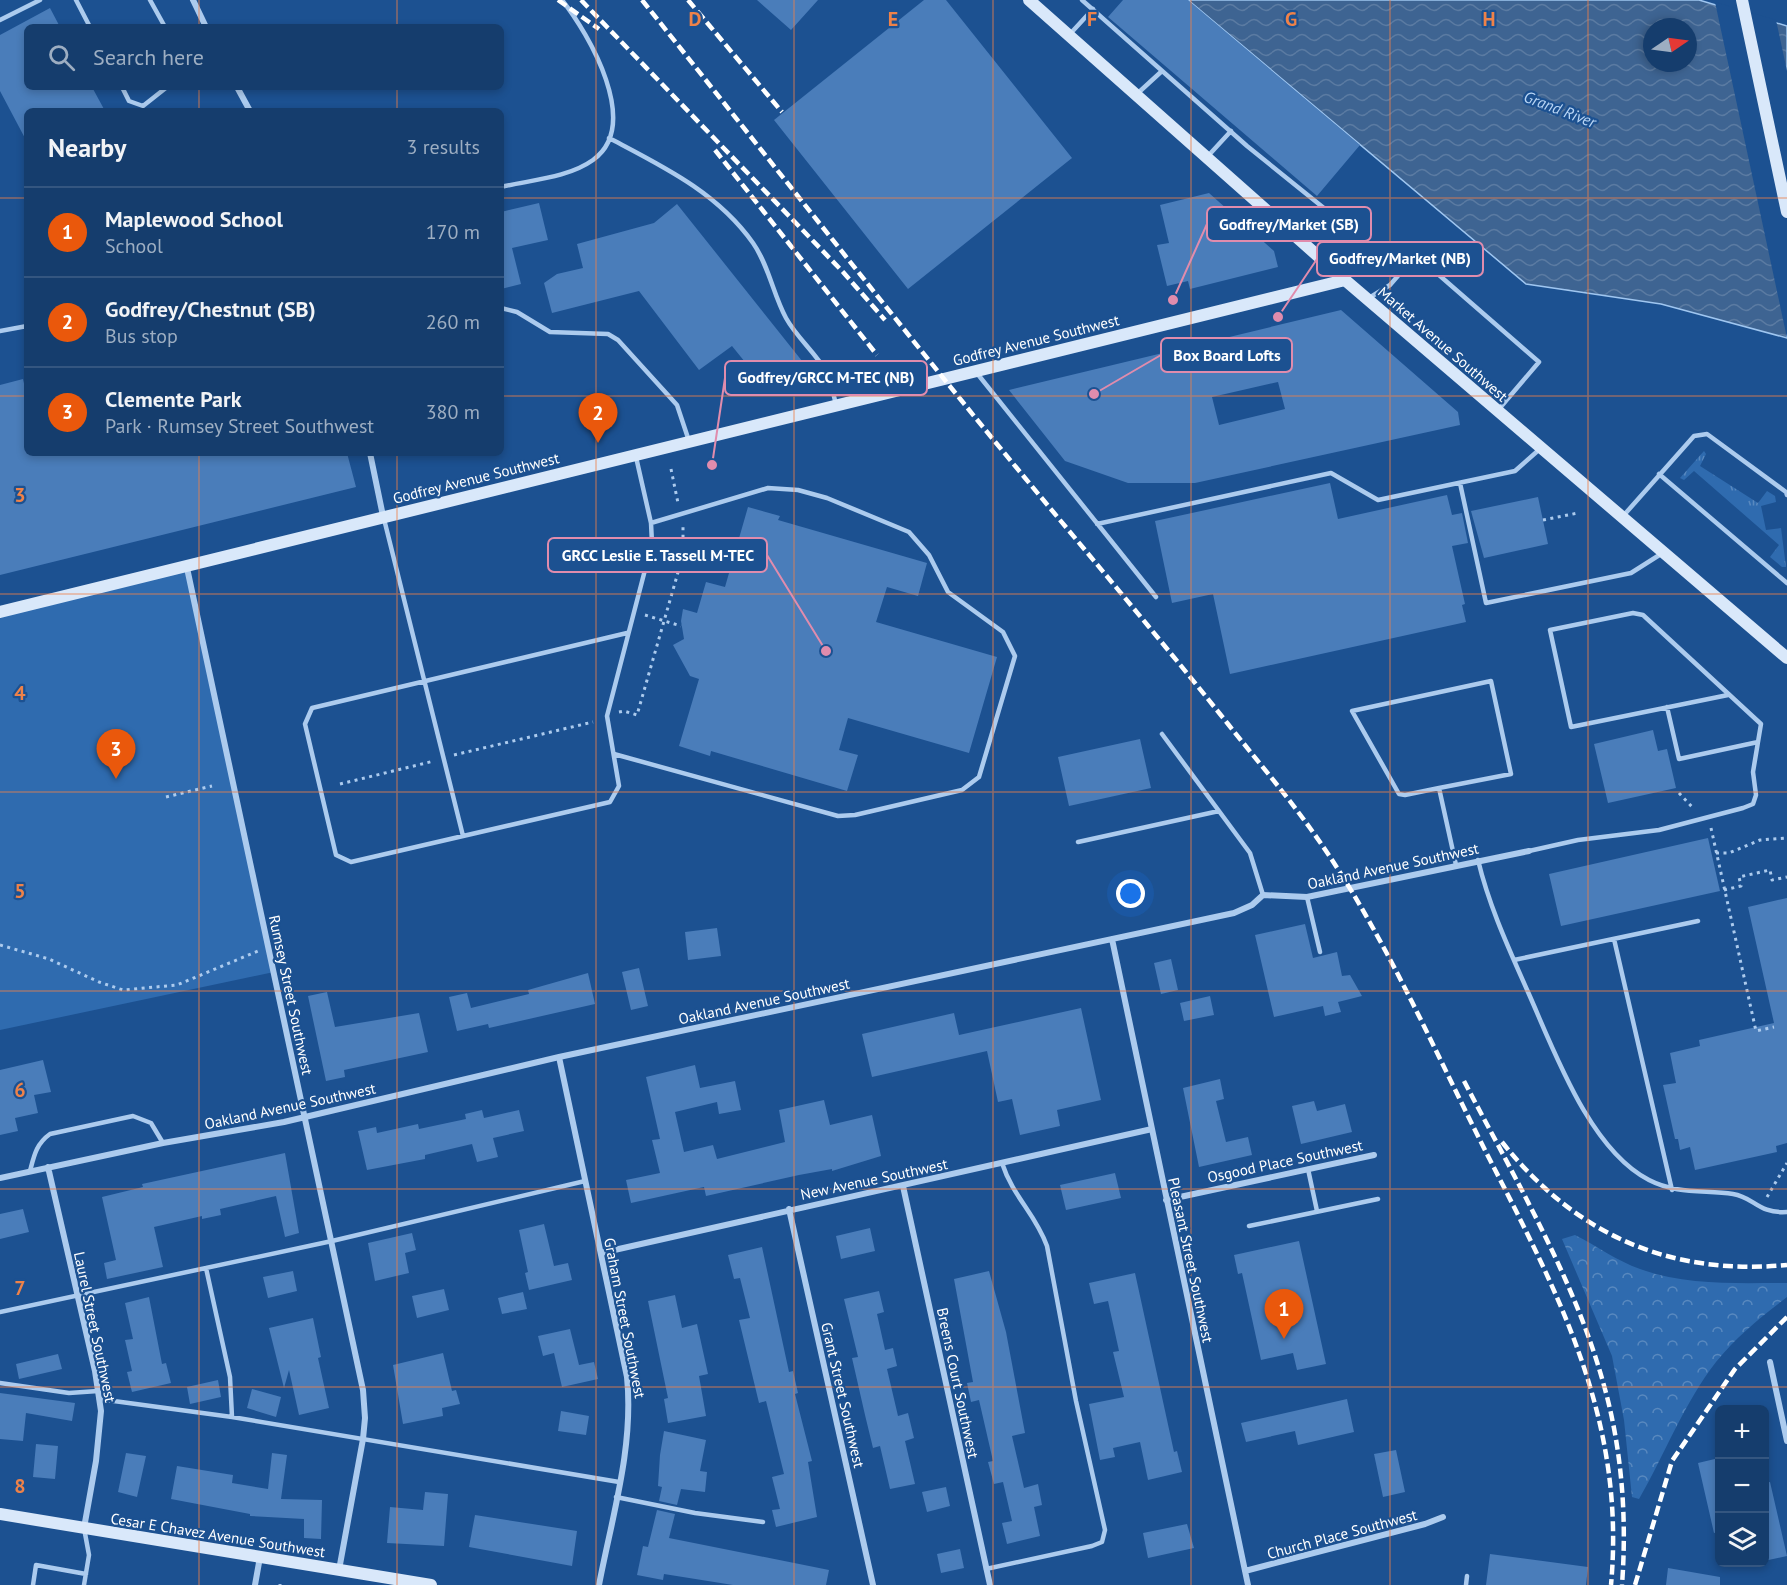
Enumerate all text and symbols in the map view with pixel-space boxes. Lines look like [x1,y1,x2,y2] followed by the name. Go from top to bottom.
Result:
[689,6,702,32] text: D
[888,6,898,32] text: E
[1087,6,1097,32] text: F
[1285,6,1297,32] text: G
[1482,6,1496,32] text: H
[1643,18,1697,72] north arrow
[24,24,504,90] search box
[45,41,78,74] icon: search
[93,43,204,71] text: Search here
[1521,86,1601,133] water label: Grand River
[48,131,126,164] text: Nearby
[407,134,480,160] text: 3 results
[105,205,283,233] text: Maplewood School
[1207,207,1371,241] callout: Godfrey/Market (SB)
[1219,214,1359,234] text: Godfrey/Market (SB)
[62,219,73,245] text: 1
[426,219,480,245] text: 170 m
[105,233,163,259] text: School
[1317,242,1483,276] callout: Godfrey/Market (NB)
[1329,248,1471,268] text: Godfrey/Market (NB)
[1374,282,1512,406] street label: Market Avenue Southwest
[105,295,316,323] text: Godfrey/Chestnut (SB)
[62,309,73,335] text: 2
[426,309,480,335] text: 260 m
[951,310,1121,370] street label: Godfrey Avenue Southwest
[105,323,178,349] text: Bus stop
[1161,338,1292,372] callout: Box Board Lofts
[1173,345,1281,365] text: Box Board Lofts
[725,361,927,395] callout: Godfrey/GRCC M-TEC (NB)
[737,367,915,387] text: Godfrey/GRCC M-TEC (NB)
[105,385,242,413] text: Clemente Park
[578,394,618,443] pin: 2
[62,399,73,425] text: 3
[426,399,480,425] text: 380 m
[105,413,374,439] text: Park · Rumsey Street Southwest
[391,448,561,508] street label: Godfrey Avenue Southwest
[14,482,26,508] text: 3
[548,538,767,572] callout: GRCC Leslie E. Tassell M-TEC
[562,545,754,565] text: GRCC Leslie E. Tassell M-TEC
[14,680,26,706] text: 4
[96,730,136,779] pin: 3
[1306,839,1480,893] street label: Oakland Avenue Southwest
[14,878,26,904] text: 5
[1116,879,1145,908] your location
[265,913,317,1077] street label: Rumsey Street Southwest
[677,974,851,1028] street label: Oakland Avenue Southwest
[14,1077,26,1103] text: 6
[203,1079,377,1133] street label: Oakland Avenue Southwest
[1206,1135,1364,1187] street label: Osgood Place Southwest
[799,1154,949,1204] street label: New Avenue Southwest
[1164,1176,1218,1344] street label: Pleasant Street Southwest
[600,1236,650,1400] street label: Graham Street Southwest
[70,1250,120,1404] street label: Laurel Street Southwest
[14,1275,26,1301] text: 7
[1264,1290,1304,1339] pin: 1
[933,1306,983,1460] street label: Breens Court Southwest
[817,1320,869,1470] street label: Grant Street Southwest
[1715,1405,1769,1567] map controls
[1715,1405,1769,1459] button: +
[1715,1459,1769,1513] button: −
[14,1473,26,1499] text: 8
[1265,1505,1419,1563] street label: Church Place Southwest
[109,1509,327,1561] street label: Cesar E Chavez Avenue Southwest
[1715,1513,1769,1567] button: layers

